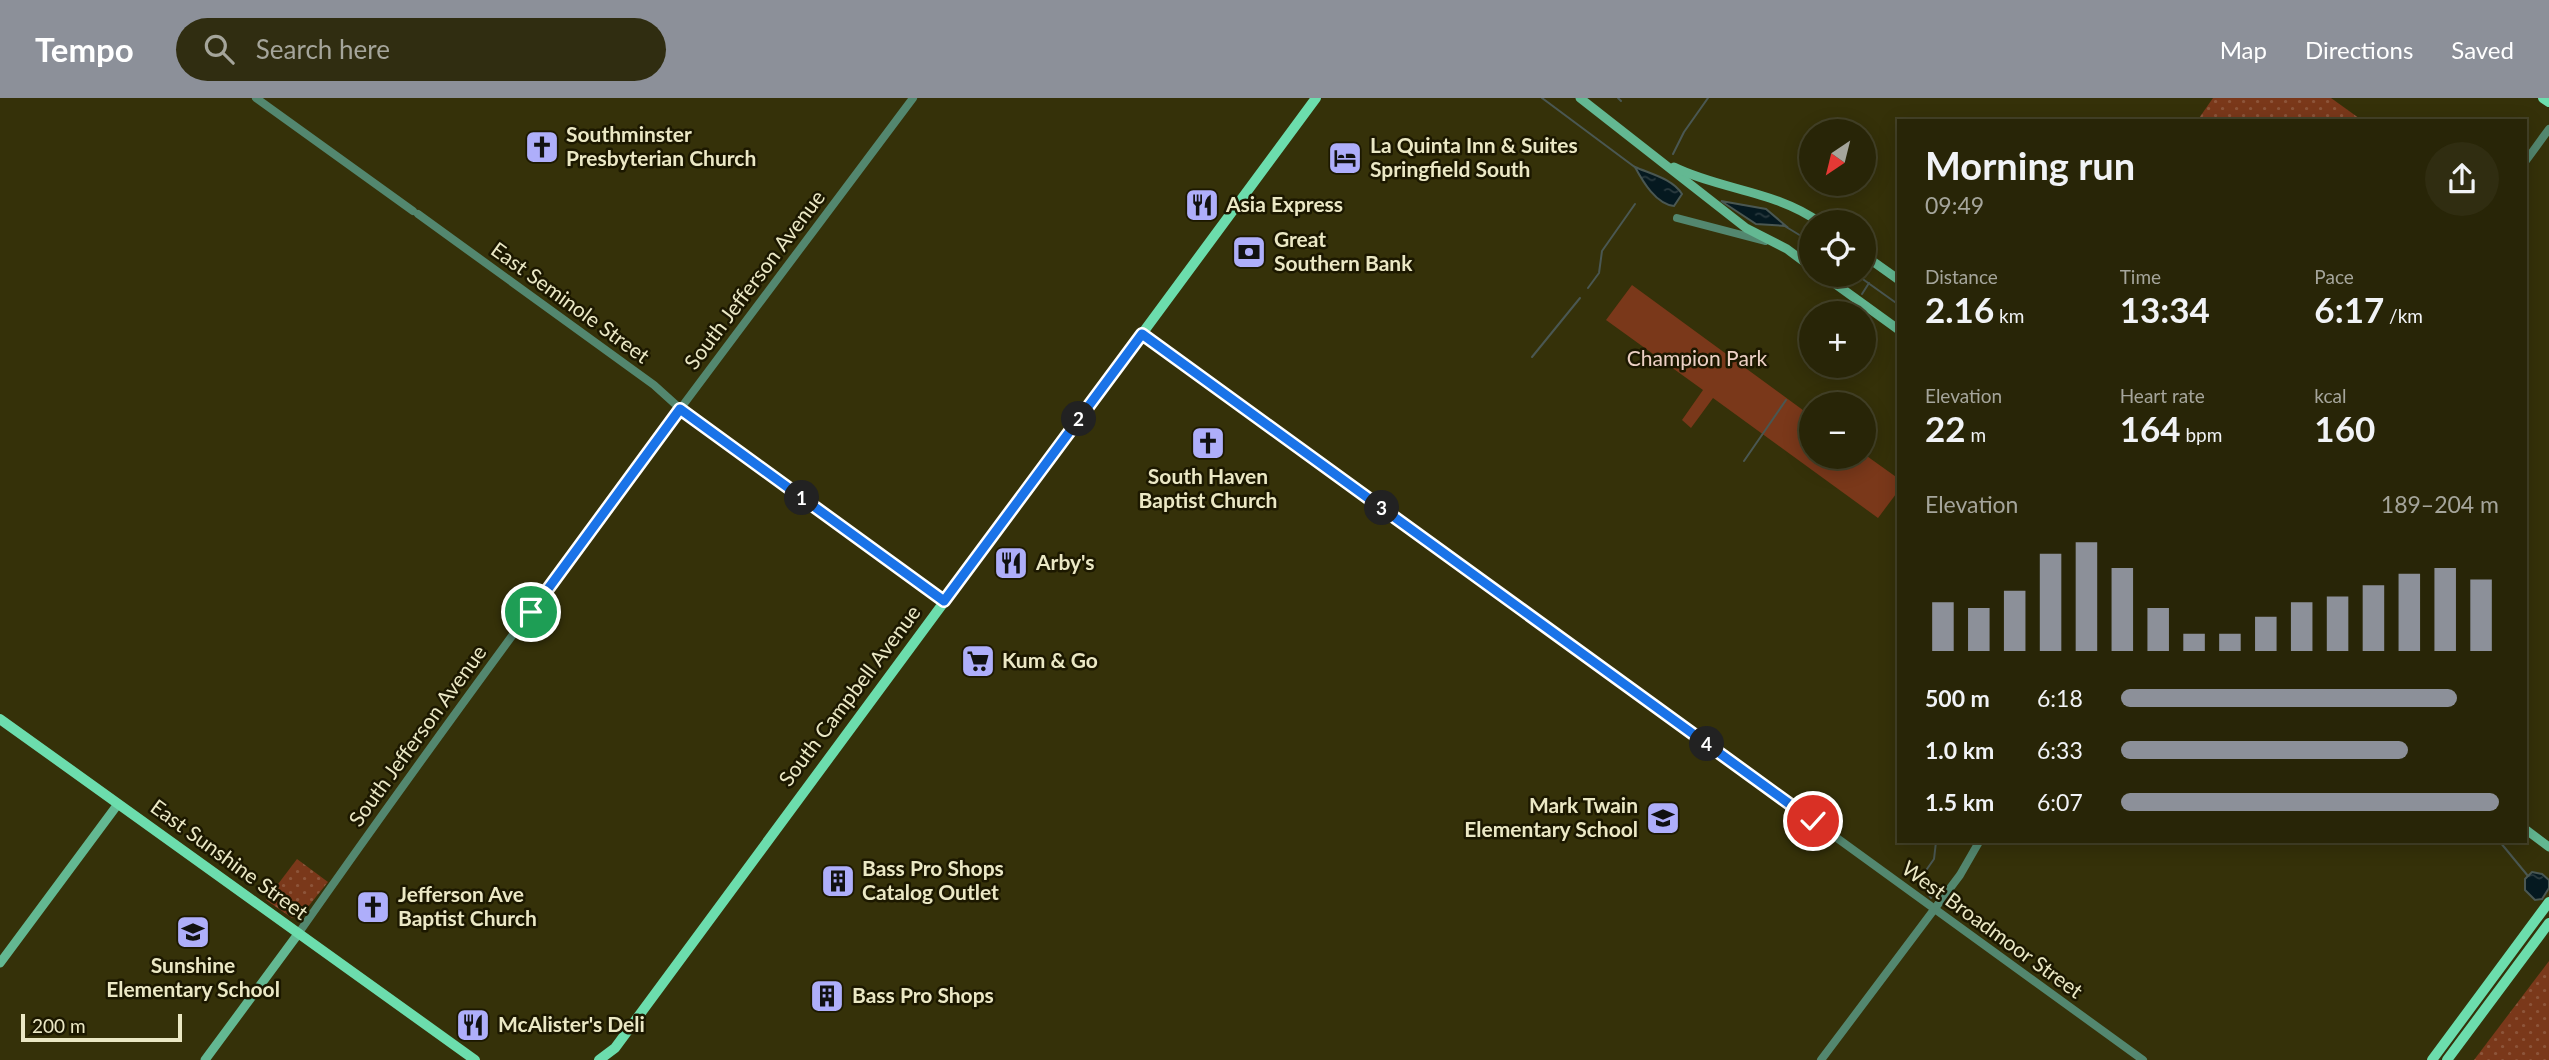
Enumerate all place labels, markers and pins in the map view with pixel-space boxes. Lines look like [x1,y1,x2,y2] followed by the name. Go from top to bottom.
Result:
[566,121,756,170] place label: Southminster Presbyterian Church
[523,128,561,166] church icon: Southminster Presbyterian Church
[1370,132,1578,181] place label: La Quinta Inn & Suites Springfield South
[1326,139,1364,177] hotel icon: La Quinta Inn & Suites Springfield South
[1183,186,1221,224] restaurant icon: Asia Express
[1225,191,1343,216] place label: Asia Express
[1274,226,1413,275] place label: Great Southern Bank
[1230,233,1268,271] bank icon: Great Southern Bank
[1062,402,1096,436] pin: 2
[1189,424,1227,462] church icon: South Haven Baptist Church
[1139,463,1277,512] place label: South Haven Baptist Church
[784,480,820,516] pin: 1
[1364,490,1400,526] pin: 3
[992,544,1030,582] restaurant icon: Arby's
[1035,549,1095,574] place label: Arby's
[501,582,561,642] pin
[959,642,997,680] supermarket icon: Kum & Go
[1002,647,1098,672] place label: Kum & Go
[1690,726,1724,762] pin: 4
[1783,791,1843,851] pin
[1464,792,1638,841] place label: Mark Twain Elementary School
[1644,799,1682,837] school or university icon: Mark Twain Elementary School
[862,855,1004,904] place label: Bass Pro Shops Catalog Outlet
[819,862,857,900] building icon: Bass Pro Shops Catalog Outlet
[398,881,537,930] place label: Jefferson Ave Baptist Church
[354,888,392,926] church icon: Jefferson Ave Baptist Church
[174,913,212,951] school or university icon: Sunshine Elementary School
[106,952,280,1001] place label: Sunshine Elementary School
[808,977,846,1015] building icon: Bass Pro Shops
[852,982,994,1007] place label: Bass Pro Shops
[454,1006,492,1044] restaurant icon: McAlister's Deli
[498,1011,645,1036] place label: McAlister's Deli

